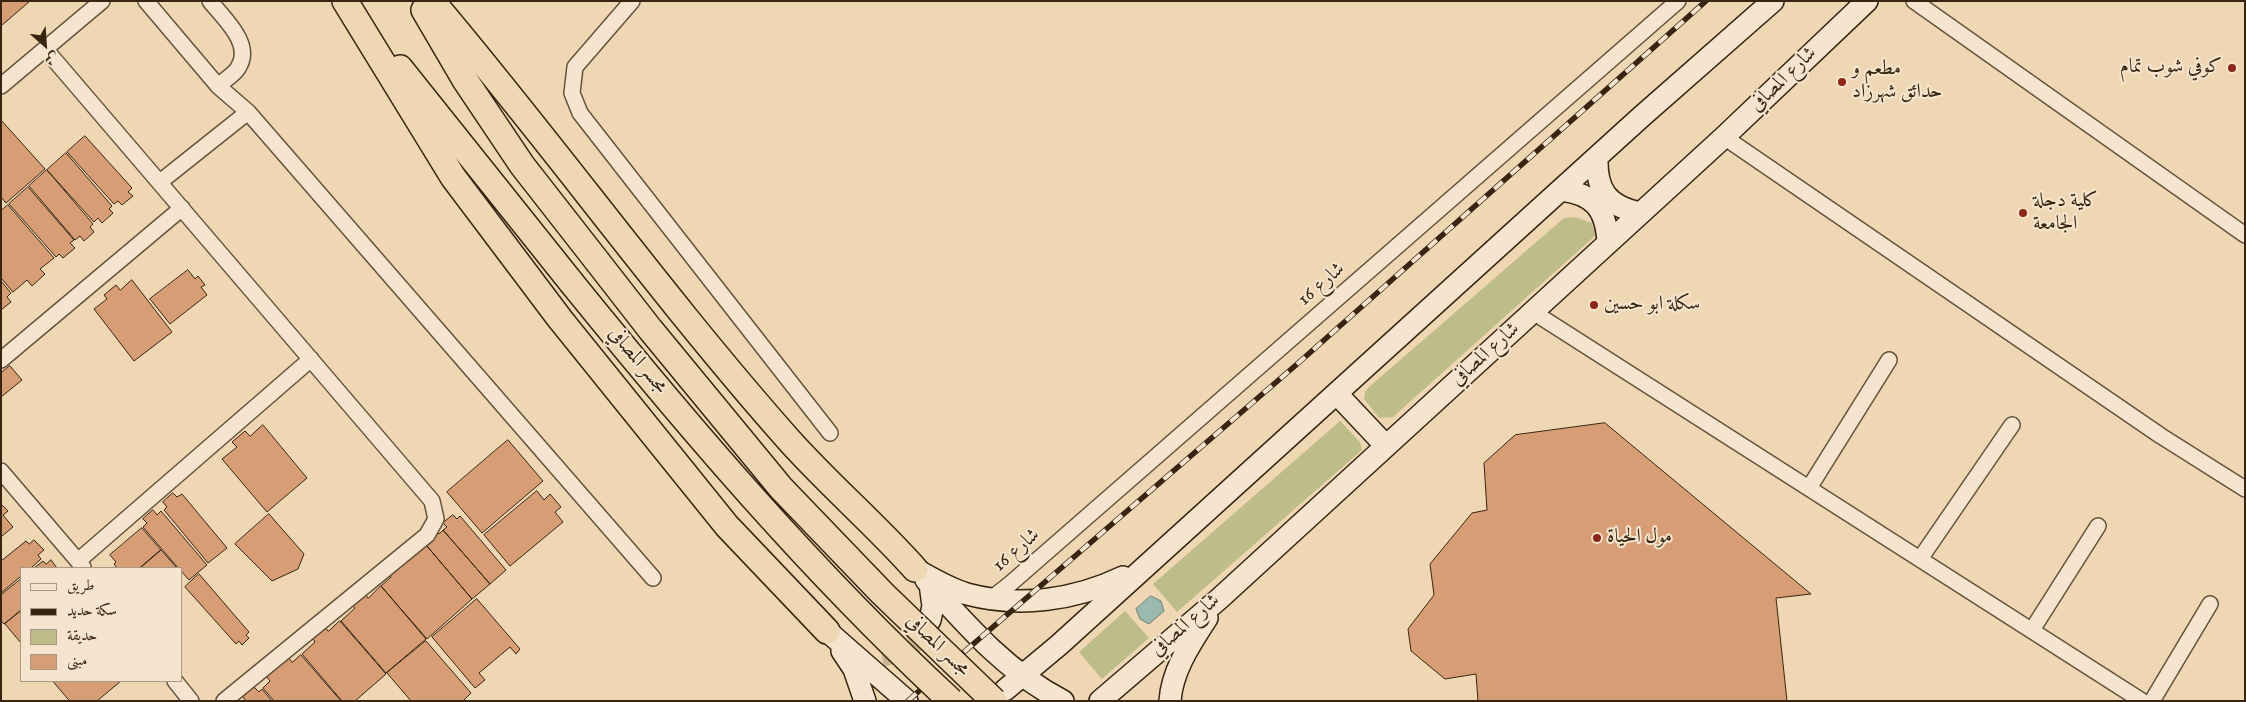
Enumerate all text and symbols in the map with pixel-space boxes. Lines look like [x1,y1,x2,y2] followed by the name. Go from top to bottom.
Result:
[20,20,70,70] north arrow
[1746,42,1822,118] street label: شارع المصافي
[41,47,62,70] text: ش
[2120,56,2222,80] place label: كوفي شوب تمام
[1852,58,1942,105] place label: مطعم و حدائق شهرزاد
[2226,62,2238,74] marker: كوفي شوب تمام
[1836,76,1848,88] marker: مطعم و حدائق شهرزاد
[2033,190,2098,237] place label: كلية دجلة الجامعة
[2017,207,2029,219] marker: كلية دجلة الجامعة
[1293,258,1351,312] street label: شارع 16
[1604,293,1700,317] place label: سكلة ابو حسين
[1588,299,1600,311] marker: سكلة ابو حسين
[1447,318,1525,392] street label: شارع المصافي
[602,323,672,399] street label: مجسر المصافي
[988,524,1046,578] street label: شارع 16
[1607,526,1672,550] place label: مول الحياة
[1591,532,1603,544] marker: مول الحياة
[20,567,182,682] legend
[67,576,94,595] text: طريق
[1147,589,1225,663] street label: شارع المصافي
[67,601,117,620] text: سكة حديد
[900,610,974,682] street label: مجسر المصافي
[67,626,97,645] text: حديقة
[67,651,87,670] text: مبنى

